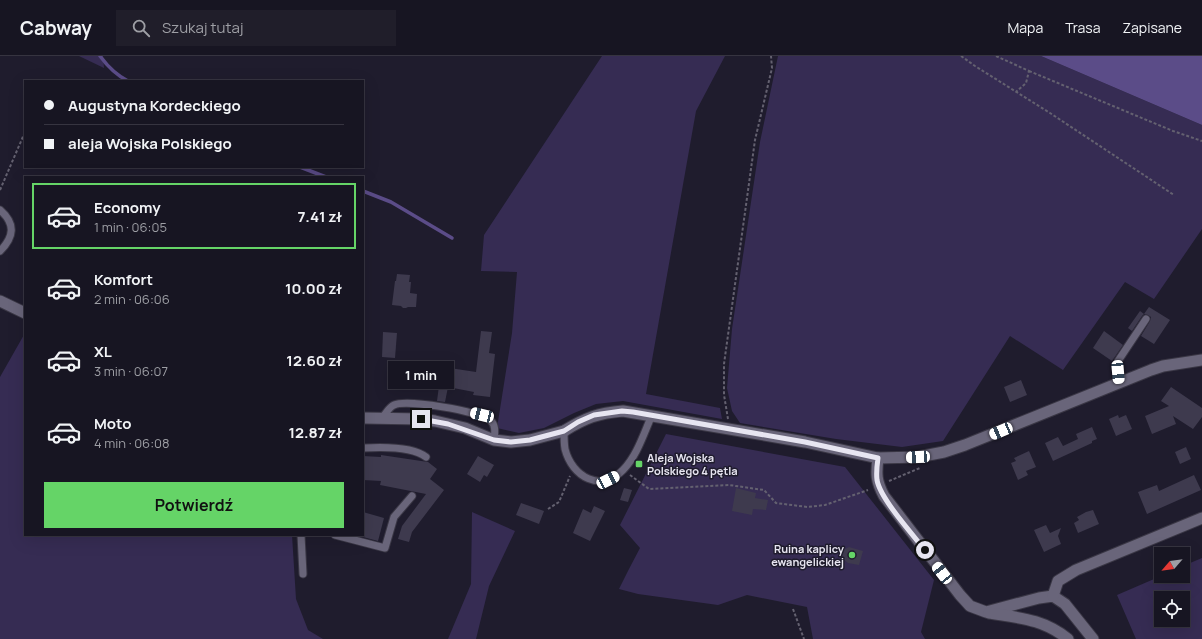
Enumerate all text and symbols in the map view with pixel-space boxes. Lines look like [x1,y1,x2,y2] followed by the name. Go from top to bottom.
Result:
[116,10,396,46] search box
[20,15,92,41] text: Cabway
[130,17,152,39] icon: search
[162,17,244,38] text: Szukaj tutaj
[1008,18,1043,37] text: Mapa
[1065,18,1100,37] text: Trasa
[1122,18,1182,37] text: Zapisane
[68,95,241,116] text: Augustyna Kordeckiego
[68,133,232,154] text: aleja Wojska Polskiego
[94,197,161,218] text: Economy
[46,198,82,234] icon: car
[298,206,342,227] text: 7.41 zł
[94,218,167,236] text: 1 min · 06:05
[94,269,153,290] text: Komfort
[46,270,82,306] icon: car
[285,278,342,299] text: 10.00 zł
[94,290,170,308] text: 2 min · 06:06
[94,341,112,362] text: XL
[46,342,82,378] icon: car
[286,350,342,371] text: 12.60 zł
[1111,360,1125,384] car
[388,361,454,389] callout: 1 min
[94,362,168,380] text: 3 min · 06:07
[405,366,437,384] text: 1 min
[469,406,495,424] car
[412,410,430,428] route end
[94,413,131,434] text: Moto
[46,414,82,450] icon: car
[988,421,1014,441] car
[288,422,342,443] text: 12.87 zł
[94,434,170,452] text: 4 min · 06:08
[647,450,738,478] place label: Aleja Wojska Polskiego 4 pętla
[906,450,930,464] car
[634,459,644,469] marker: Aleja Wojska Polskiego 4 pętla
[595,469,621,491] car
[44,482,344,528] button: Potwierdź
[771,541,845,569] place label: Ruina kaplicy ewangelickiej
[916,541,934,559] route start
[1154,547,1190,583] north arrow
[1154,547,1190,627] map controls
[847,550,857,560] marker: Ruina kaplicy ewangelickiej
[930,560,954,586] car
[1154,591,1190,627] button: locate

